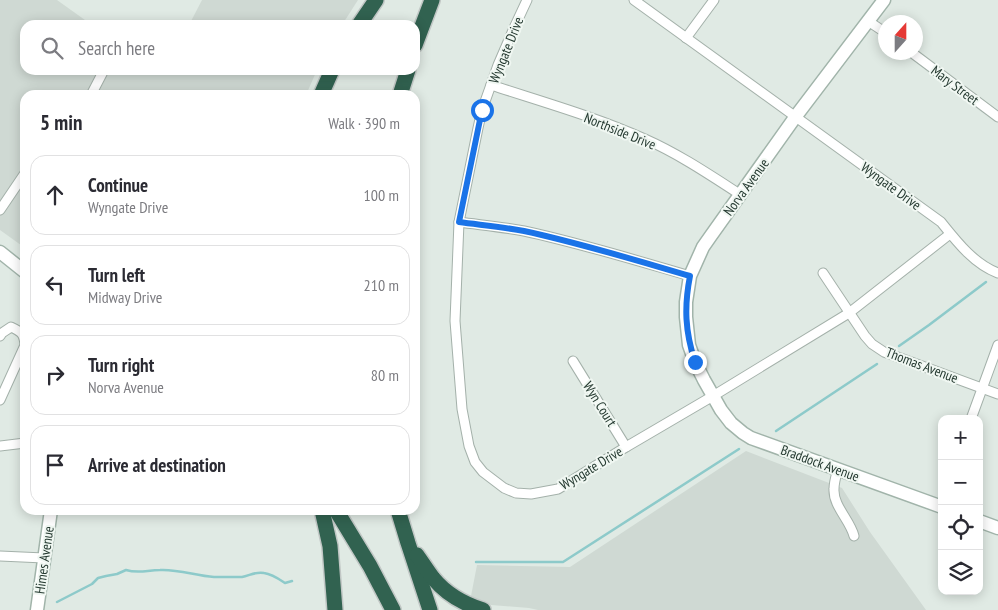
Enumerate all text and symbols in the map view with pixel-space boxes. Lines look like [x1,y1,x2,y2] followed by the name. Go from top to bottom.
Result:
[485,14,528,86] street label: Wyngate Drive
[878,15,923,60] north arrow
[20,20,420,75] search box
[38,34,66,62] icon: search
[78,36,155,60] text: Search here
[928,61,983,109] street label: Mary Street
[471,99,494,122] route start
[581,108,659,154] street label: Northside Drive
[40,109,82,136] text: 5 min
[328,113,400,133] text: Walk · 390 m
[719,155,773,219] street label: Norva Avenue
[857,158,925,214] street label: Wyngate Drive
[88,173,148,197] text: Continue
[41,181,69,209] icon: ahead
[364,185,399,205] text: 100 m
[88,197,168,217] text: Wyngate Drive
[88,263,145,287] text: Turn left
[41,271,69,299] icon: left
[364,275,399,295] text: 210 m
[88,287,162,307] text: Midway Drive
[883,343,961,387] street label: Thomas Avenue
[684,351,707,374] route end
[88,353,154,377] text: Turn right
[41,361,69,389] icon: right
[371,365,399,385] text: 80 m
[88,377,164,397] text: Norva Avenue
[579,378,621,430] street label: Wyn Court
[938,415,983,595] map controls
[938,415,983,460] button: +
[778,440,862,486] street label: Braddock Avenue
[556,442,626,494] street label: Wyngate Drive
[41,451,69,479] icon: arrive
[88,453,226,477] text: Arrive at destination
[938,460,983,505] button: −
[938,505,983,550] button: locate
[30,525,58,595] street label: Himes Avenue
[938,550,983,595] button: layers

